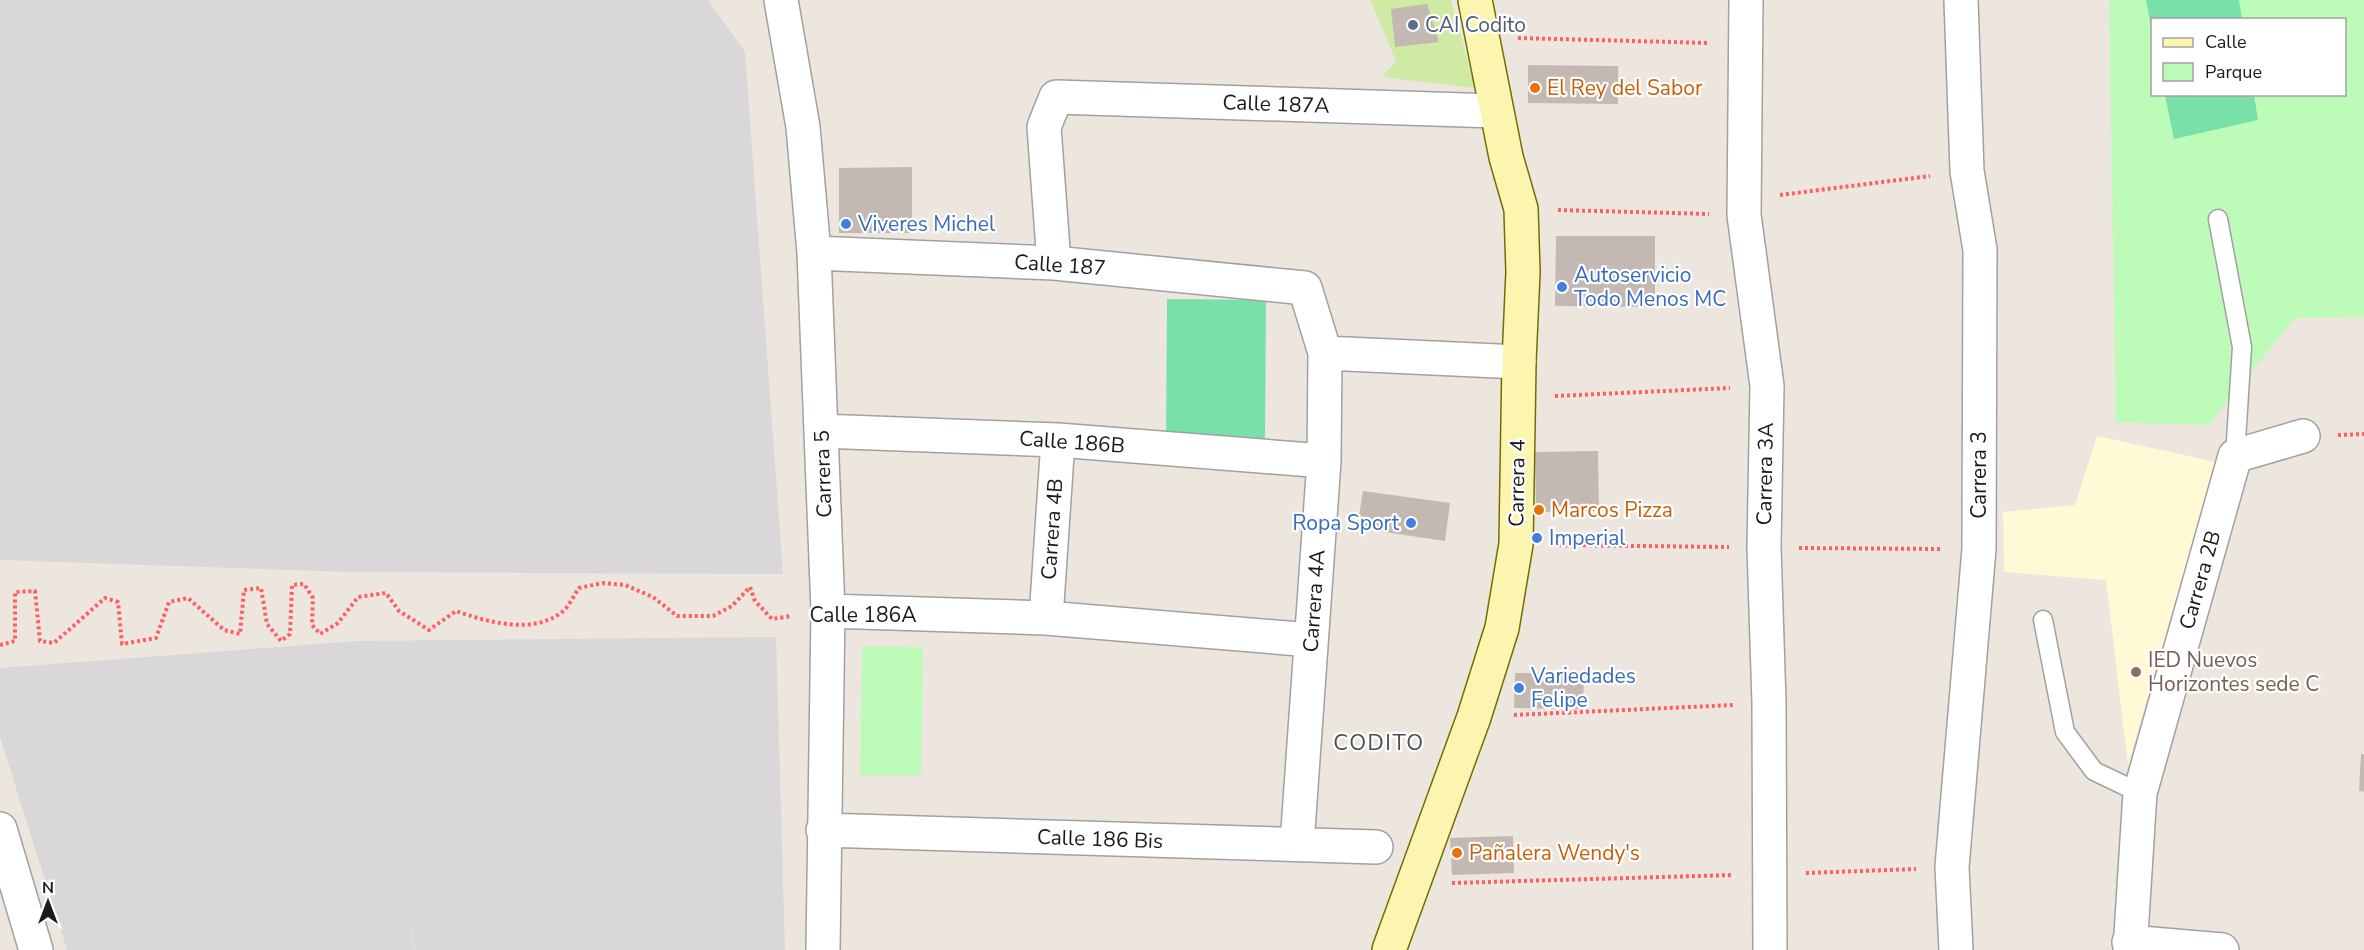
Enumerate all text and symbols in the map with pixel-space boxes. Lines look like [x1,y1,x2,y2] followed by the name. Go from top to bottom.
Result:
[1425,11,1526,39] place label: CAI Codito
[1406,18,1420,32] marker: CAI Codito
[2151,18,2346,96] legend
[2205,30,2247,54] text: Calle
[2205,60,2262,84] text: Parque
[1547,74,1703,102] place label: El Rey del Sabor
[1528,81,1542,95] marker: El Rey del Sabor
[1222,88,1330,120] street label: Calle 187A
[857,210,996,238] place label: Viveres Michel
[839,217,853,231] marker: Viveres Michel
[1013,248,1107,282] street label: Calle 187
[1574,261,1726,313] place label: Autoservicio Todo Menos MC
[1555,280,1569,294] marker: Autoservicio Todo Menos MC
[1750,422,1780,526] street label: Carrera 3A
[1018,424,1126,460] street label: Calle 186B
[807,430,839,518] street label: Carrera 5
[1965,431,1993,519] street label: Carrera 3
[1502,439,1532,527] street label: Carrera 4
[1034,477,1070,581] street label: Carrera 4B
[1551,496,1673,524] place label: Marcos Pizza
[1532,503,1546,517] marker: Marcos Pizza
[1292,509,1400,537] place label: Ropa Sport
[1404,516,1418,530] marker: Ropa Sport
[1549,524,1626,552] place label: Imperial
[2173,527,2227,633] street label: Carrera 2B
[1530,531,1544,545] marker: Imperial
[1296,549,1332,653] street label: Carrera 4A
[810,601,916,629] street label: Calle 186A
[2148,646,2319,698] place label: IED Nuevos Horizontes sede C
[1530,662,1636,714] place label: Variedades Felipe
[2129,665,2143,679] marker: IED Nuevos Horizontes sede C
[1512,681,1526,695] marker: Variedades Felipe
[1333,728,1425,758] district label: CODITO
[1036,823,1164,855] street label: Calle 186 Bis
[1469,839,1640,867] place label: Pañalera Wendy's
[1450,846,1464,860] marker: Pañalera Wendy's
[18,872,78,932] north arrow
[42,877,54,899] text: N

